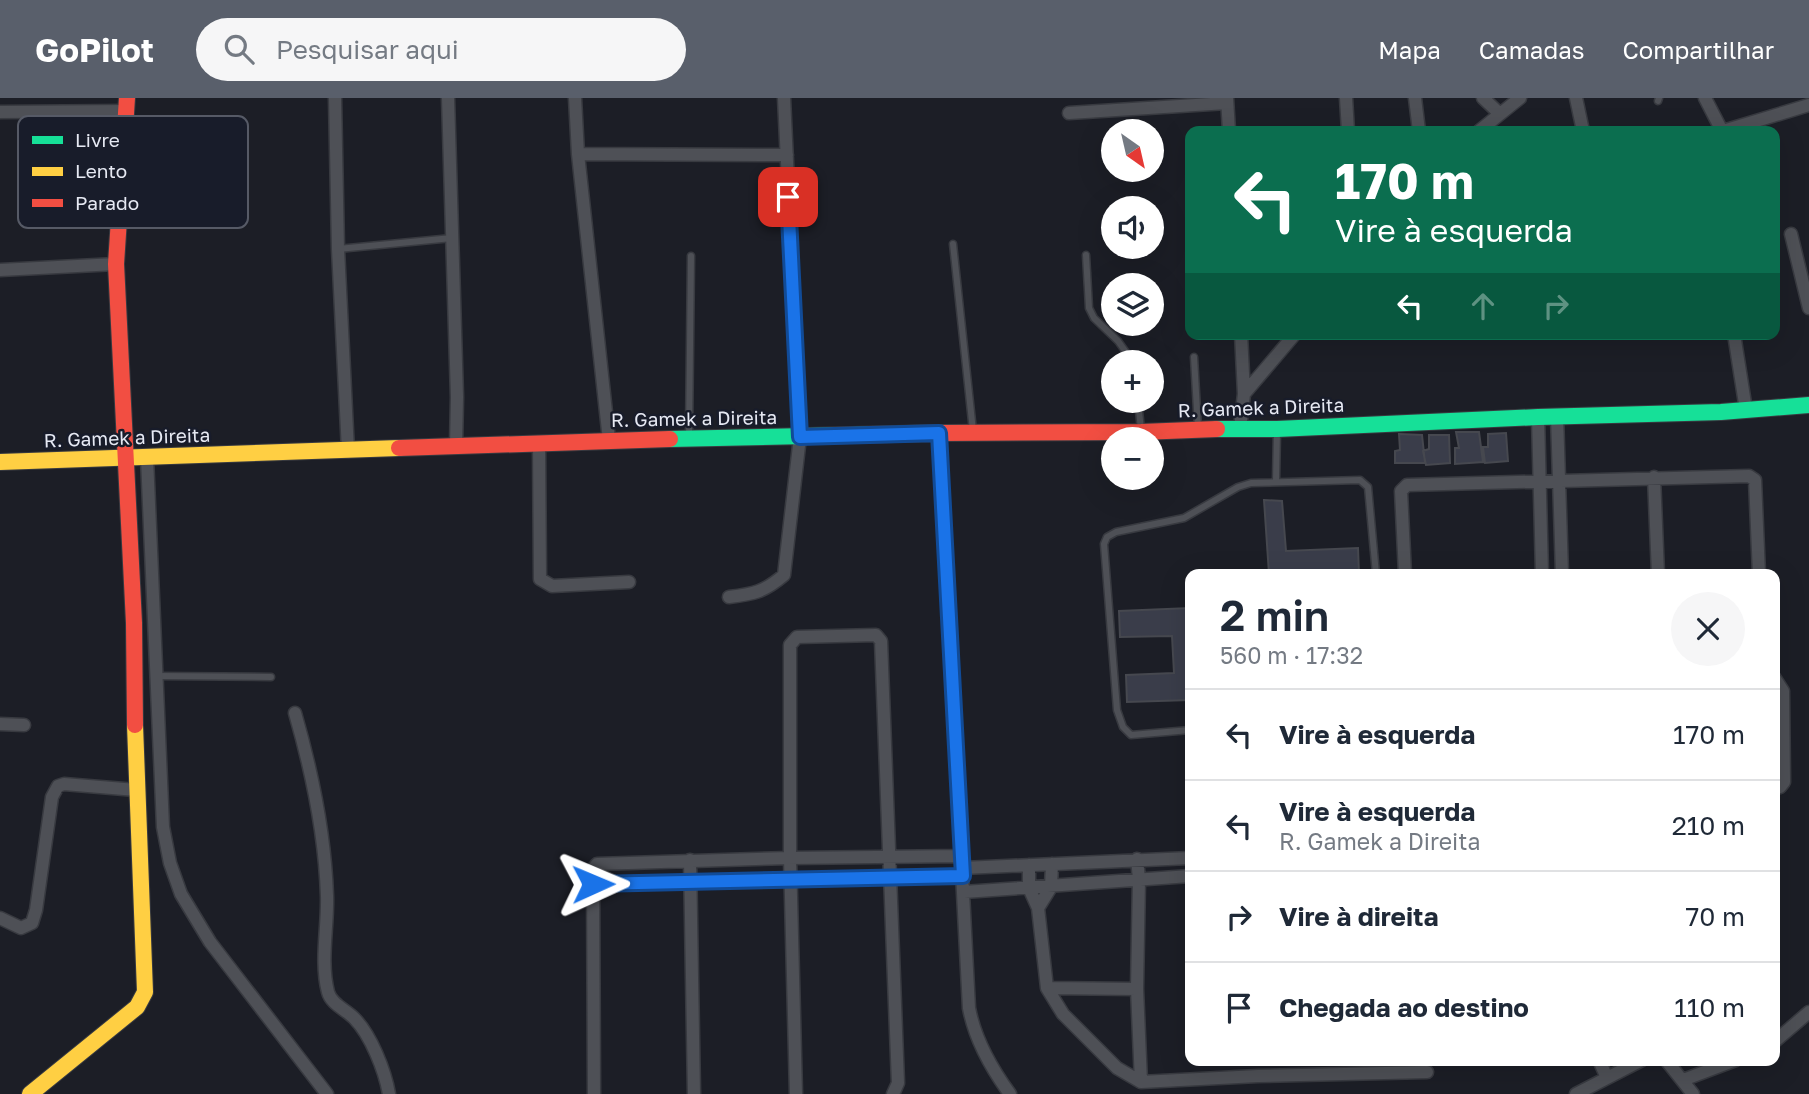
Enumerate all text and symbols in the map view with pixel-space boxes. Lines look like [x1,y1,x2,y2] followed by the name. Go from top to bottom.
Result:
[196,18,686,81] search box
[35,30,154,69] text: GoPilot
[220,30,258,68] icon: search
[276,34,459,65] text: Pesquisar aqui
[1378,35,1441,64] text: Mapa
[1479,35,1584,64] text: Camadas
[1622,35,1774,64] text: Compartilhar
[18,116,248,228] legend
[1101,119,1164,182] north arrow
[1101,119,1164,490] map controls
[75,128,120,151] text: Livre
[1335,151,1474,210] text: 170 m
[1220,154,1311,245] icon: left
[75,159,127,182] text: Lento
[758,167,818,227] pin
[769,178,807,216] icon: arrive
[75,191,139,214] text: Parado
[1101,196,1164,259] button: sound
[1335,211,1573,249] text: Vire à esquerda
[1101,273,1164,336] button: layers
[1391,287,1429,325] icon: left
[1464,287,1502,325] icon: ahead
[1537,287,1575,325] icon: right
[1101,350,1164,413] button: +
[1177,393,1345,421] street label: R. Gamek a Direita
[611,405,777,431] street label: R. Gamek a Direita
[43,423,211,451] street label: R. Gamek a Direita
[1101,427,1164,490] button: −
[1220,590,1329,640] text: 2 min
[1671,592,1745,666] button: close
[1220,641,1363,669] text: 560 m · 17:32
[1220,716,1258,754] icon: left
[1279,719,1475,750] text: Vire à esquerda
[1673,719,1745,750] text: 170 m
[1279,796,1475,827] text: Vire à esquerda
[1220,807,1258,845] icon: left
[1672,810,1745,841] text: 210 m
[1279,827,1480,855] text: R. Gamek a Direita
[556,847,630,921] position arrow
[1220,898,1258,936] icon: right
[1279,901,1439,932] text: Vire à direita
[1686,901,1745,932] text: 70 m
[1220,989,1258,1027] icon: arrive
[1279,992,1529,1023] text: Chegada ao destino
[1674,992,1745,1023] text: 110 m

